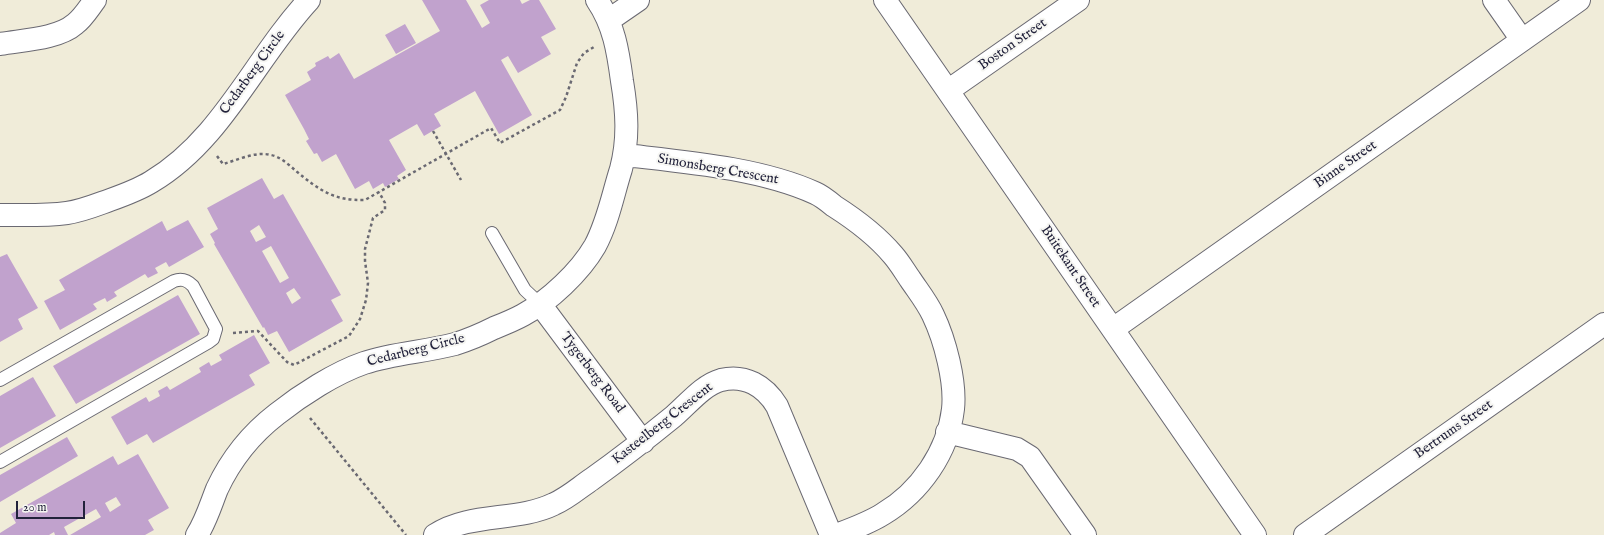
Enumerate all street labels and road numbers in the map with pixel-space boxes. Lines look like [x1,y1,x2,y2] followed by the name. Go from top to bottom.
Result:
[976,15,1050,75] street label: Boston Street
[217,28,289,118] street label: Cedarberg Circle
[1312,137,1380,193] street label: Binne Street
[656,151,780,189] street label: Simonsberg Crescent
[1036,223,1104,311] street label: Buitekant Street
[556,329,628,417] street label: Tygerberg Road
[366,331,466,371] street label: Cedarberg Circle
[609,379,717,469] street label: Kasteelberg Crescent
[1412,397,1496,463] street label: Bertrums Street

